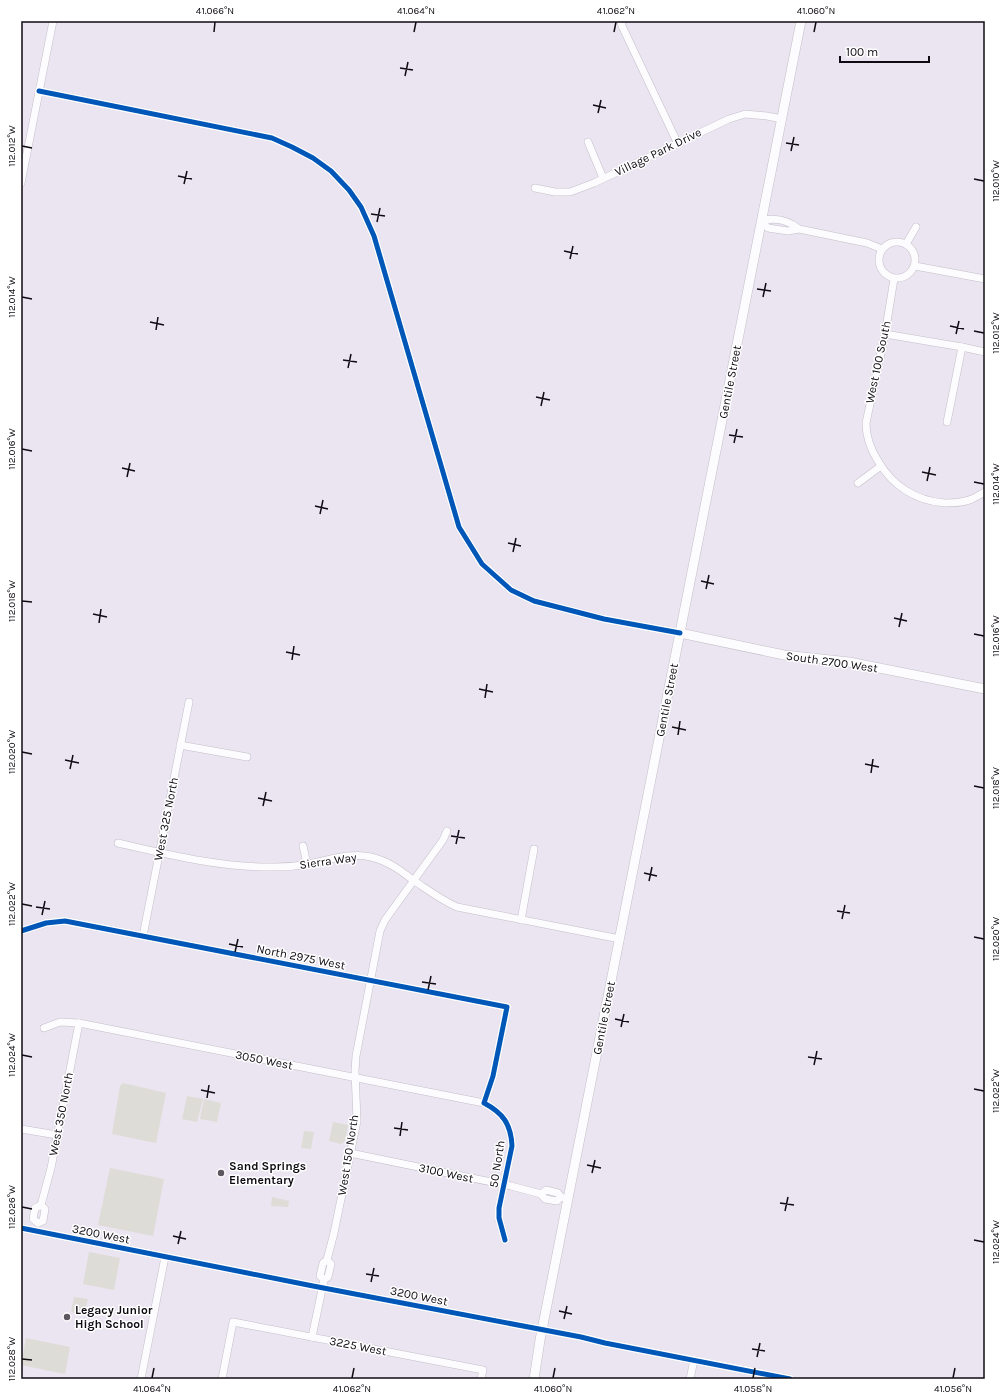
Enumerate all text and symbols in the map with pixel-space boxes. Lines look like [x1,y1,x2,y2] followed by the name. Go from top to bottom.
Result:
[196,5,234,17] text: 41.066°N
[397,5,435,17] text: 41.064°N
[597,5,635,17] text: 41.062°N
[797,5,835,17] text: 41.060°N
[840,38,929,64] scale bar
[846,45,878,59] text: 100 m
[6,125,18,167] text: 112.012°W
[612,125,704,179] street label: Village Park Drive
[990,160,1002,202] text: 112.010°W
[6,276,18,318] text: 112.014°W
[990,312,1002,354] text: 112.012°W
[862,319,894,405] street label: West 100 South
[716,344,744,420] street label: Gentile Street
[6,428,18,470] text: 112.016°W
[990,463,1002,505] text: 112.014°W
[6,580,18,622] text: 112.018°W
[990,615,1002,657] text: 112.016°W
[785,649,879,675] street label: South 2700 West
[653,662,681,738] street label: Gentile Street
[6,730,18,774] text: 112.020°W
[990,767,1002,809] text: 112.018°W
[151,776,181,862] street label: West 325 North
[298,850,358,872] street label: Sierra Way
[6,882,18,926] text: 112.022°W
[990,917,1002,961] text: 112.020°W
[255,942,347,973] street label: North 2975 West
[590,980,618,1056] street label: Gentile Street
[6,1033,18,1077] text: 112.024°W
[234,1048,294,1073] street label: 3050 West
[990,1069,1002,1113] text: 112.022°W
[46,1071,76,1157] street label: West 350 North
[335,1114,361,1196] street label: West 150 North
[486,1139,508,1189] street label: 50 North
[229,1159,306,1187] place label: Sand Springs Elementary
[417,1160,475,1186] street label: 3100 West
[216,1168,226,1178] marker: Sand Springs Elementary
[6,1185,18,1229] text: 112.026°W
[990,1220,1002,1264] text: 112.024°W
[71,1222,132,1247] street label: 3200 West
[389,1284,450,1309] street label: 3200 West
[75,1303,153,1331] place label: Legacy Junior High School
[62,1312,72,1322] marker: Legacy Junior High School
[328,1334,388,1358] street label: 3225 West
[6,1337,18,1381] text: 112.028°W
[133,1383,171,1395] text: 41.064°N
[333,1383,371,1395] text: 41.062°N
[534,1383,572,1395] text: 41.060°N
[734,1383,772,1395] text: 41.058°N
[934,1383,972,1395] text: 41.056°N

